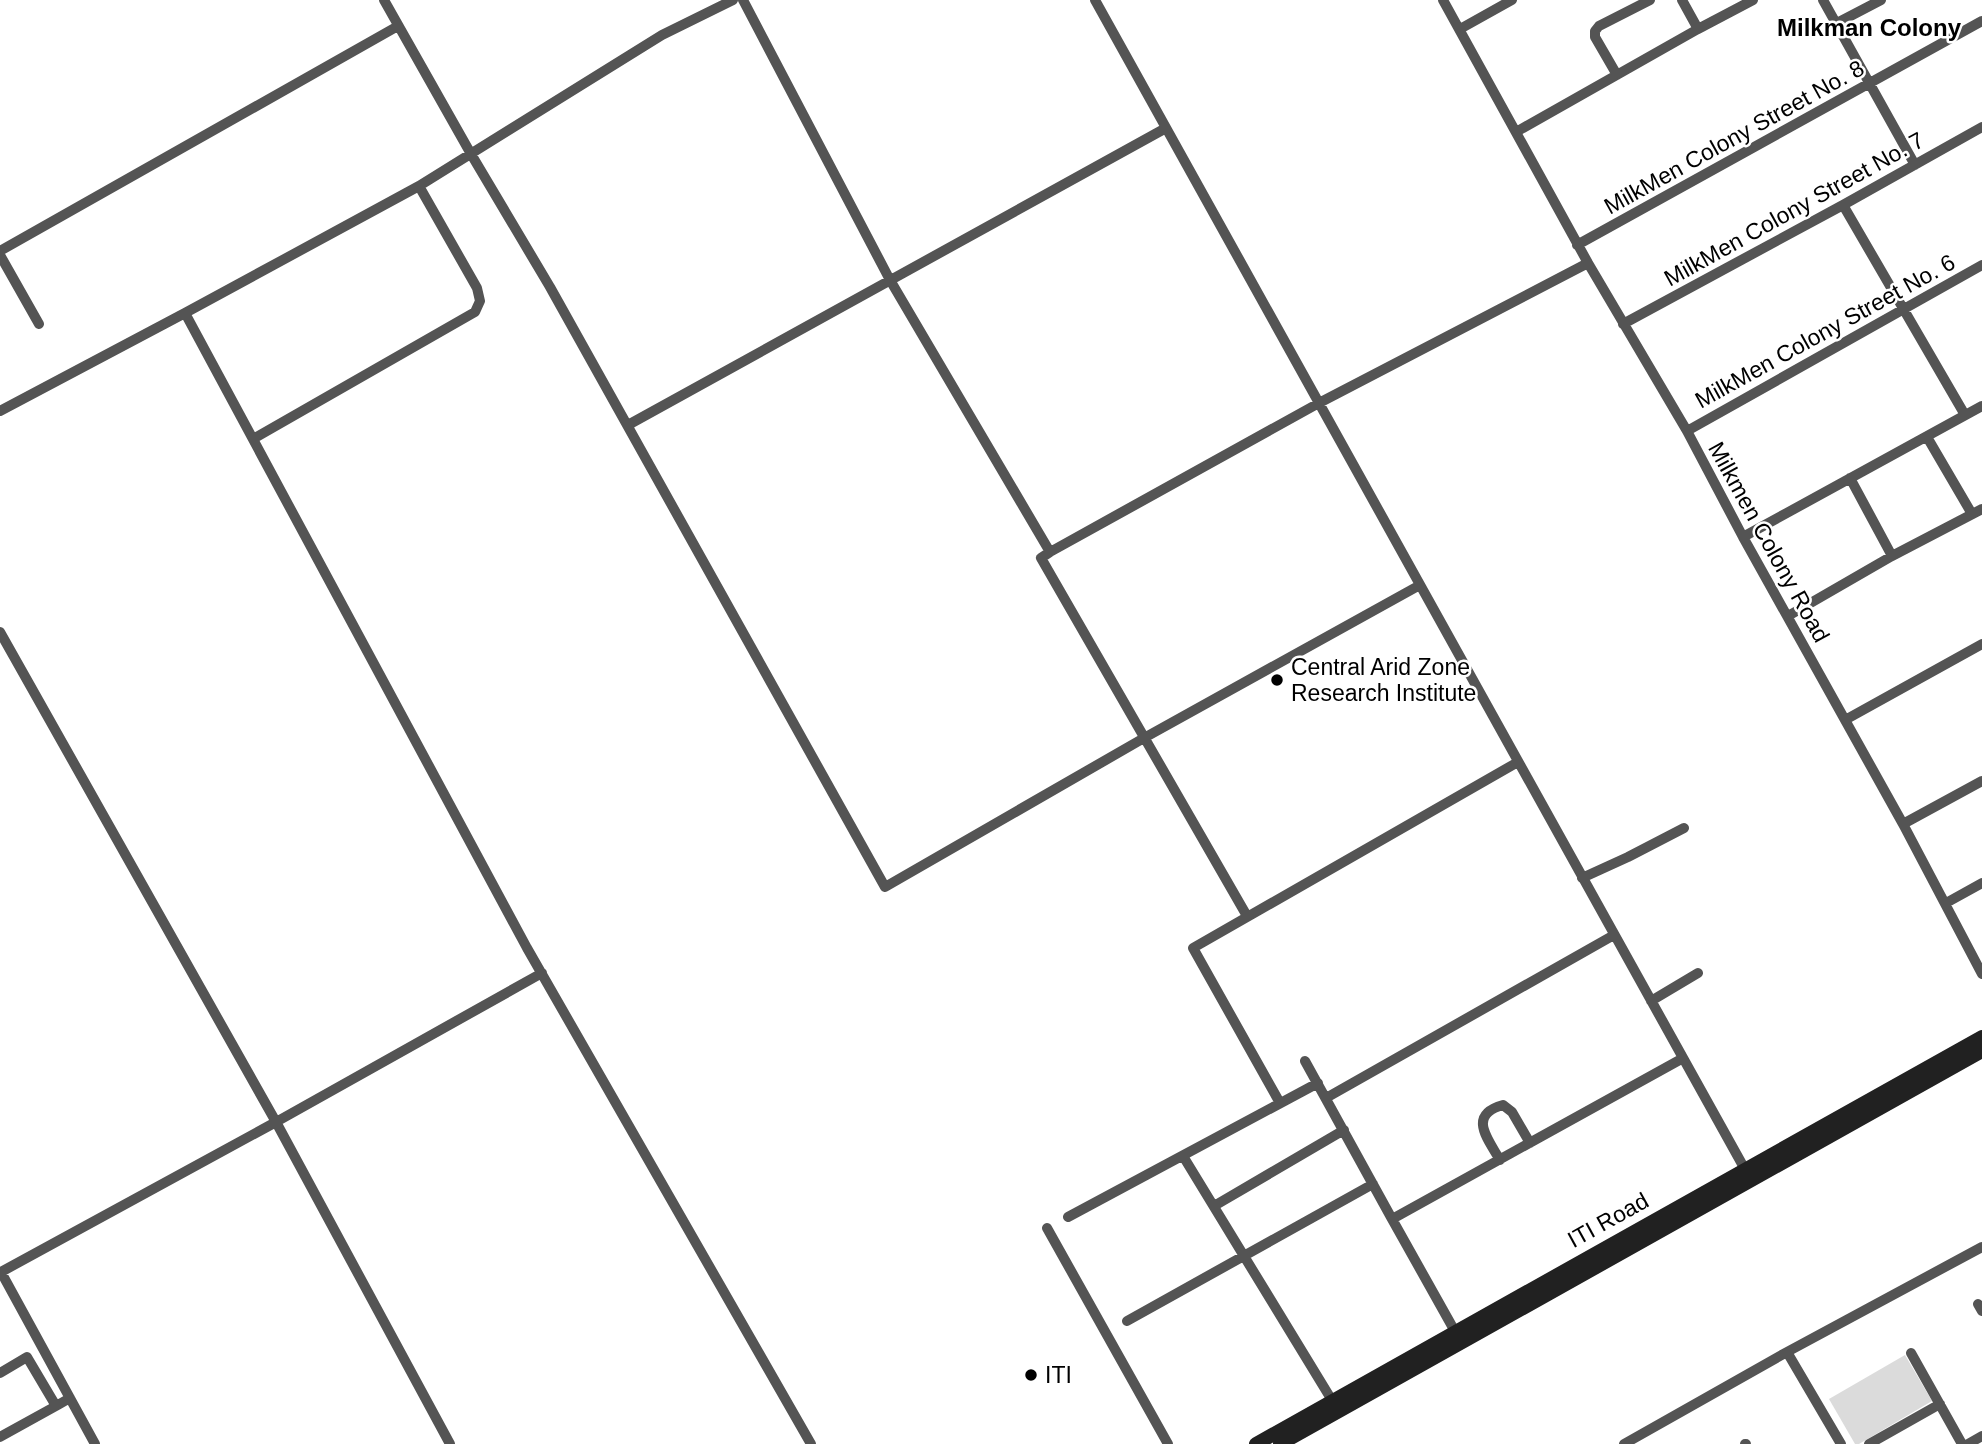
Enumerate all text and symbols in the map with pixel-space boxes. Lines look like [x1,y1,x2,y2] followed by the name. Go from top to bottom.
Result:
[1777,14,1962,41] district label: Milkman Colony
[1600,55,1868,219] street label: MilkMen Colony Street No. 8
[1660,127,1928,291] street label: MilkMen Colony Street No. 7
[1691,249,1959,413] street label: MilkMen Colony Street No. 6
[1703,437,1835,647] street label: Milkmen Colony Road
[1291,654,1476,706] place label: Central Arid Zone Research Institute
[1269,672,1285,688] marker: Central Arid Zone Research Institute
[1563,1187,1653,1253] street label: ITI Road
[1045,1362,1072,1388] place label: ITI
[1023,1367,1039,1383] marker: ITI

